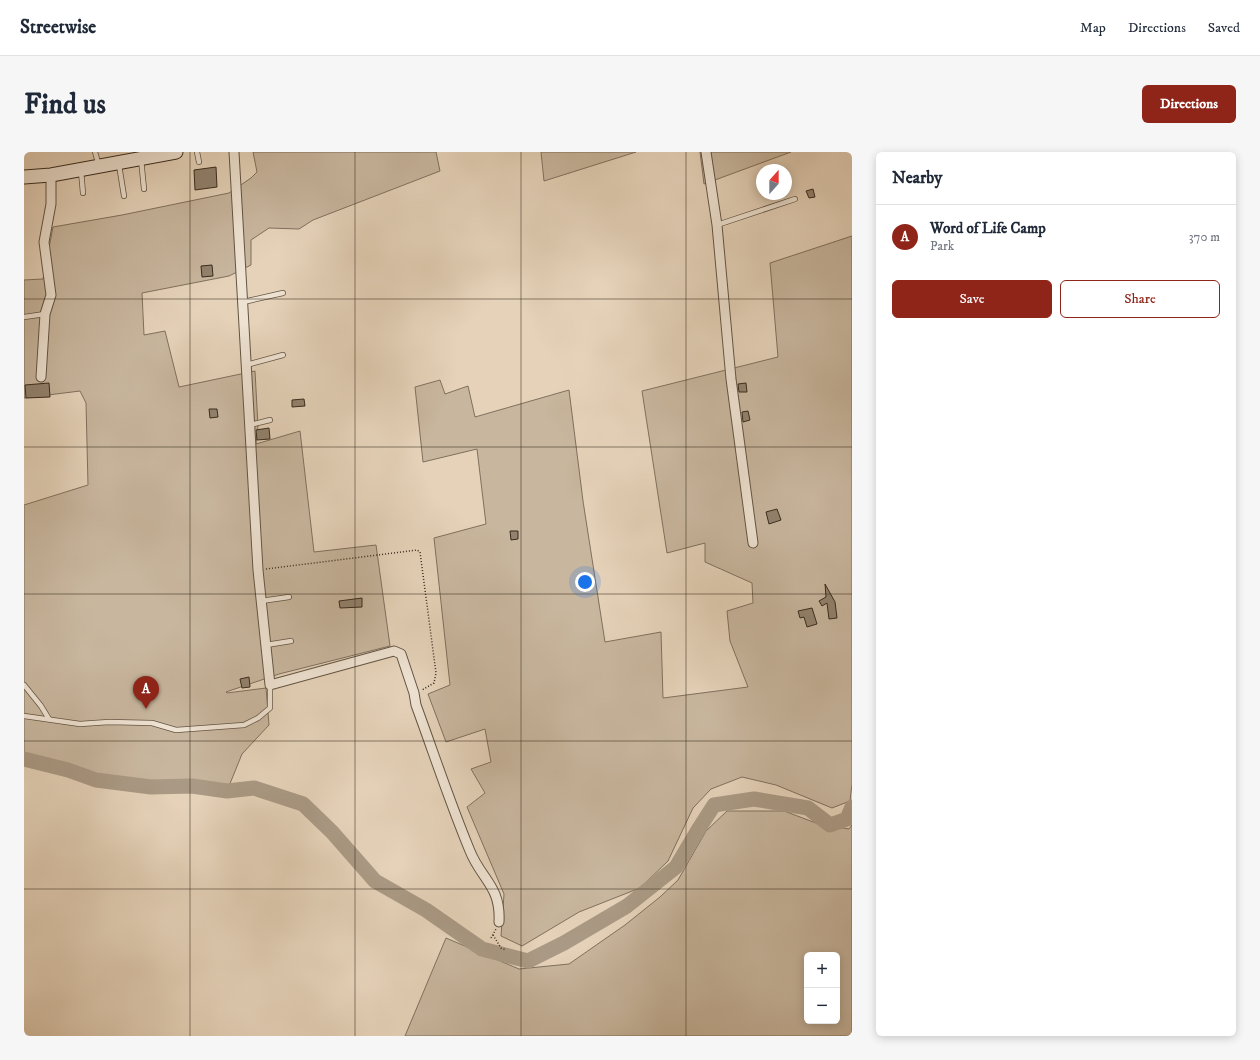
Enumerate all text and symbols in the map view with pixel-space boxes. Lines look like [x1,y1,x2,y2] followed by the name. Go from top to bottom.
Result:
[20,16,96,39] text: Streetwise
[1080,19,1106,37] text: Map
[1128,19,1186,37] text: Directions
[1208,19,1240,37] text: Saved
[1142,85,1236,123] button: Directions
[24,87,106,122] text: Find us
[756,164,792,200] north arrow
[892,167,942,189] text: Nearby
[930,219,1046,238] text: Word of Life Camp
[901,229,909,245] text: A
[1189,229,1220,245] text: 370 m
[930,238,954,254] text: Park
[892,280,1052,318] button: Save
[1060,280,1220,318] button: Share
[575,572,595,592] your location
[133,676,159,709] pin: A
[804,952,840,1024] map controls
[804,952,840,988] button: +
[804,988,840,1024] button: −

